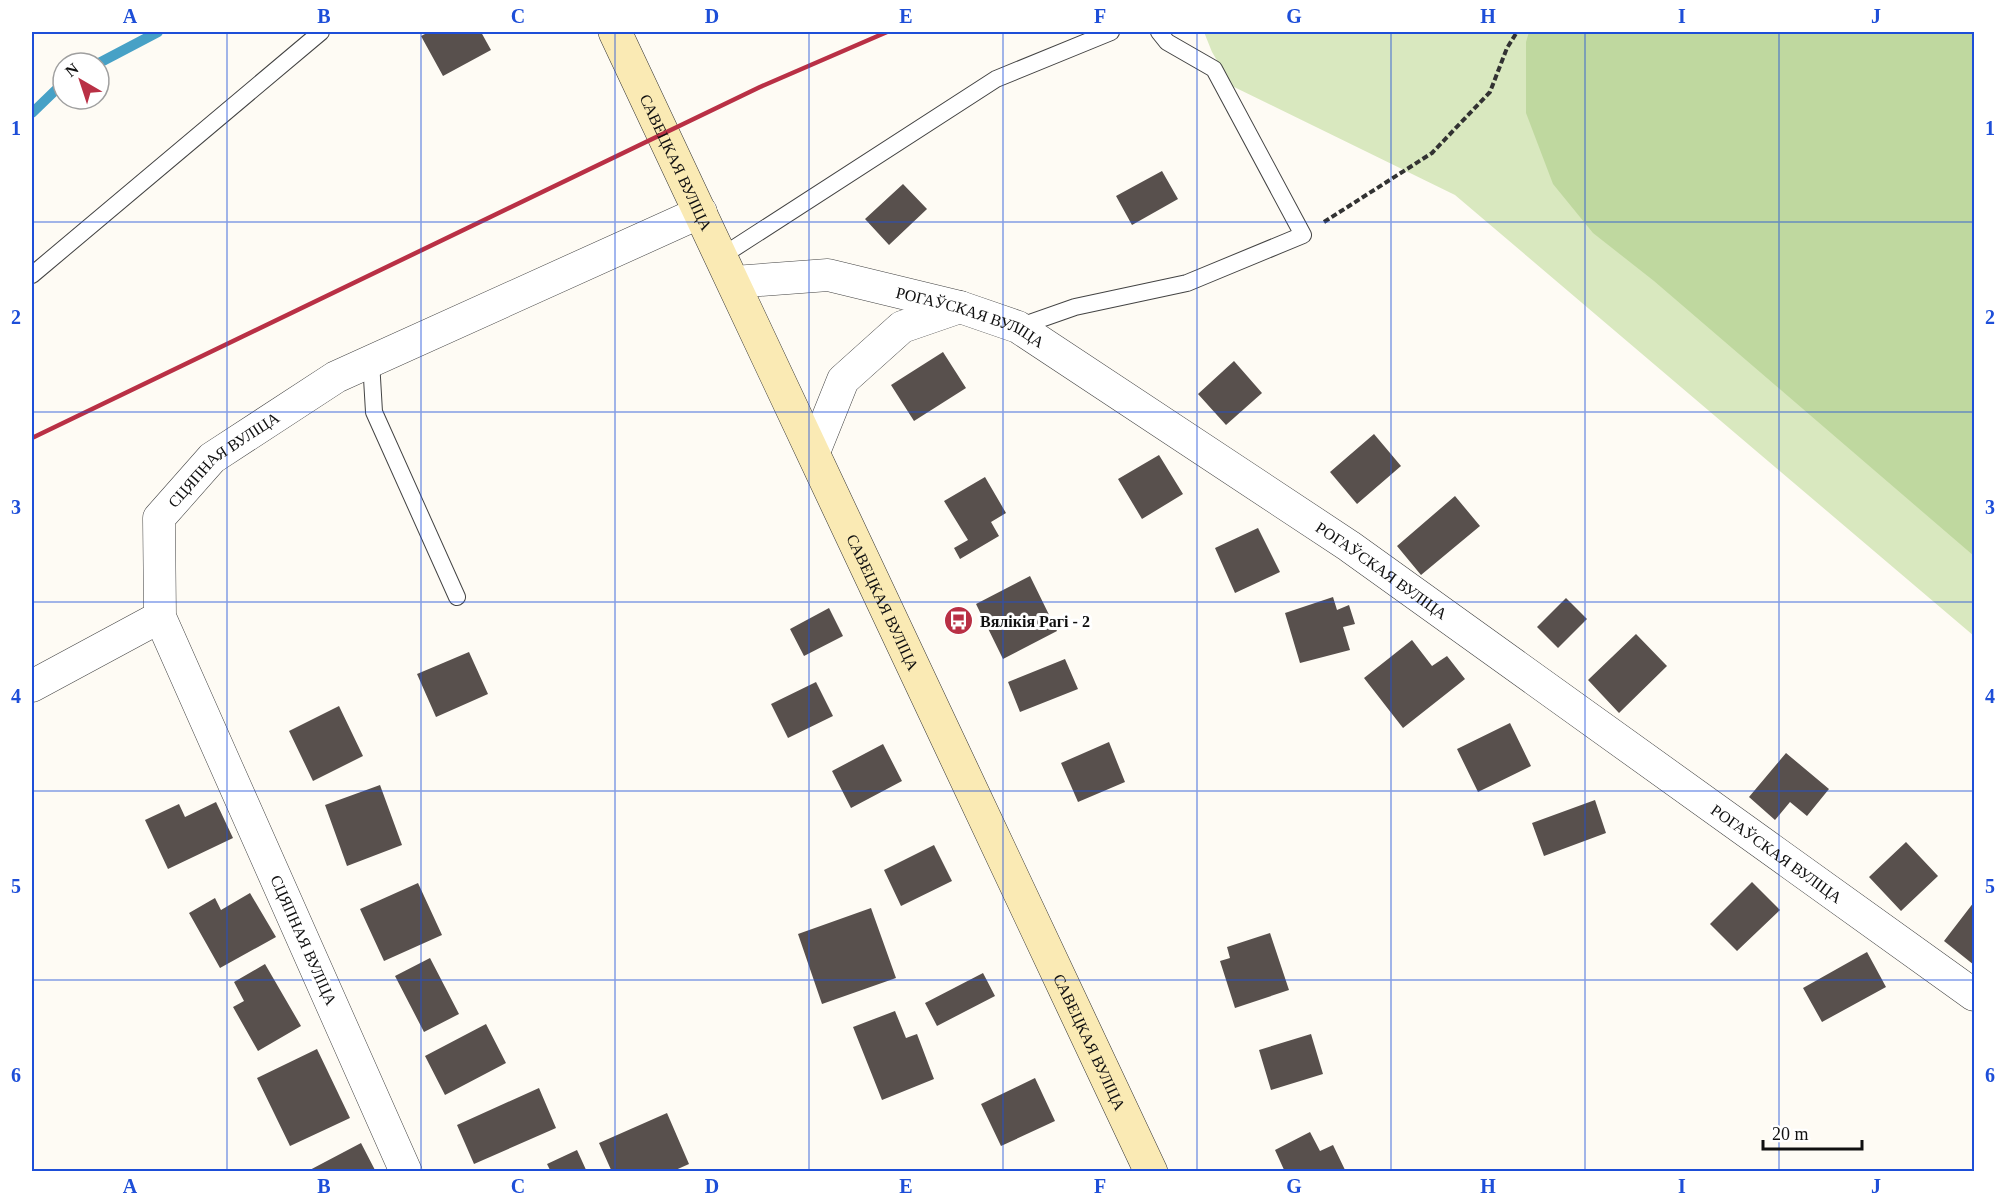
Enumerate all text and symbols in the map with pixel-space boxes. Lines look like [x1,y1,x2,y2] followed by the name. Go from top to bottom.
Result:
[123,5,138,27] text: A
[317,5,331,27] text: B
[511,5,525,27] text: C
[705,5,719,27] text: D
[899,5,913,27] text: E
[1094,5,1106,27] text: F
[1286,5,1302,27] text: G
[1480,5,1496,27] text: H
[1678,5,1686,27] text: I
[1871,5,1881,27] text: J
[51,51,111,111] north arrow
[62,59,82,80] text: N
[637,92,715,234] street label: САВЕЦКАЯ ВУЛІЦА
[11,117,21,139] text: 1
[1985,117,1995,139] text: 1
[894,284,1048,351] street label: РОГАЎСКАЯ ВУЛІЦА
[11,306,21,328] text: 2
[1985,306,1995,328] text: 2
[165,408,283,511] street label: СЦЯПНАЯ ВУЛІЦА
[11,496,21,518] text: 3
[1985,496,1995,518] text: 3
[1313,518,1451,623] street label: РОГАЎСКАЯ ВУЛІЦА
[843,531,922,674] street label: САВЕЦКАЯ ВУЛІЦА
[943,605,975,637] bus stop icon: Вялікія Рагі - 2
[980,613,1090,630] place label: Вялікія Рагі - 2
[11,685,21,707] text: 4
[1985,685,1995,707] text: 4
[1708,801,1845,907] street label: РОГАЎСКАЯ ВУЛІЦА
[266,873,340,1009] street label: СЦЯПНАЯ ВУЛІЦА
[11,875,21,897] text: 5
[1985,875,1995,897] text: 5
[1050,971,1129,1113] street label: САВЕЦКАЯ ВУЛІЦА
[11,1064,21,1086] text: 6
[1985,1064,1995,1086] text: 6
[1763,1113,1862,1151] scale bar
[1772,1124,1809,1144] text: 20 m
[123,1175,138,1197] text: A
[317,1175,331,1197] text: B
[511,1175,525,1197] text: C
[705,1175,719,1197] text: D
[899,1175,913,1197] text: E
[1094,1175,1106,1197] text: F
[1286,1175,1302,1197] text: G
[1480,1175,1496,1197] text: H
[1678,1175,1686,1197] text: I
[1871,1175,1881,1197] text: J

